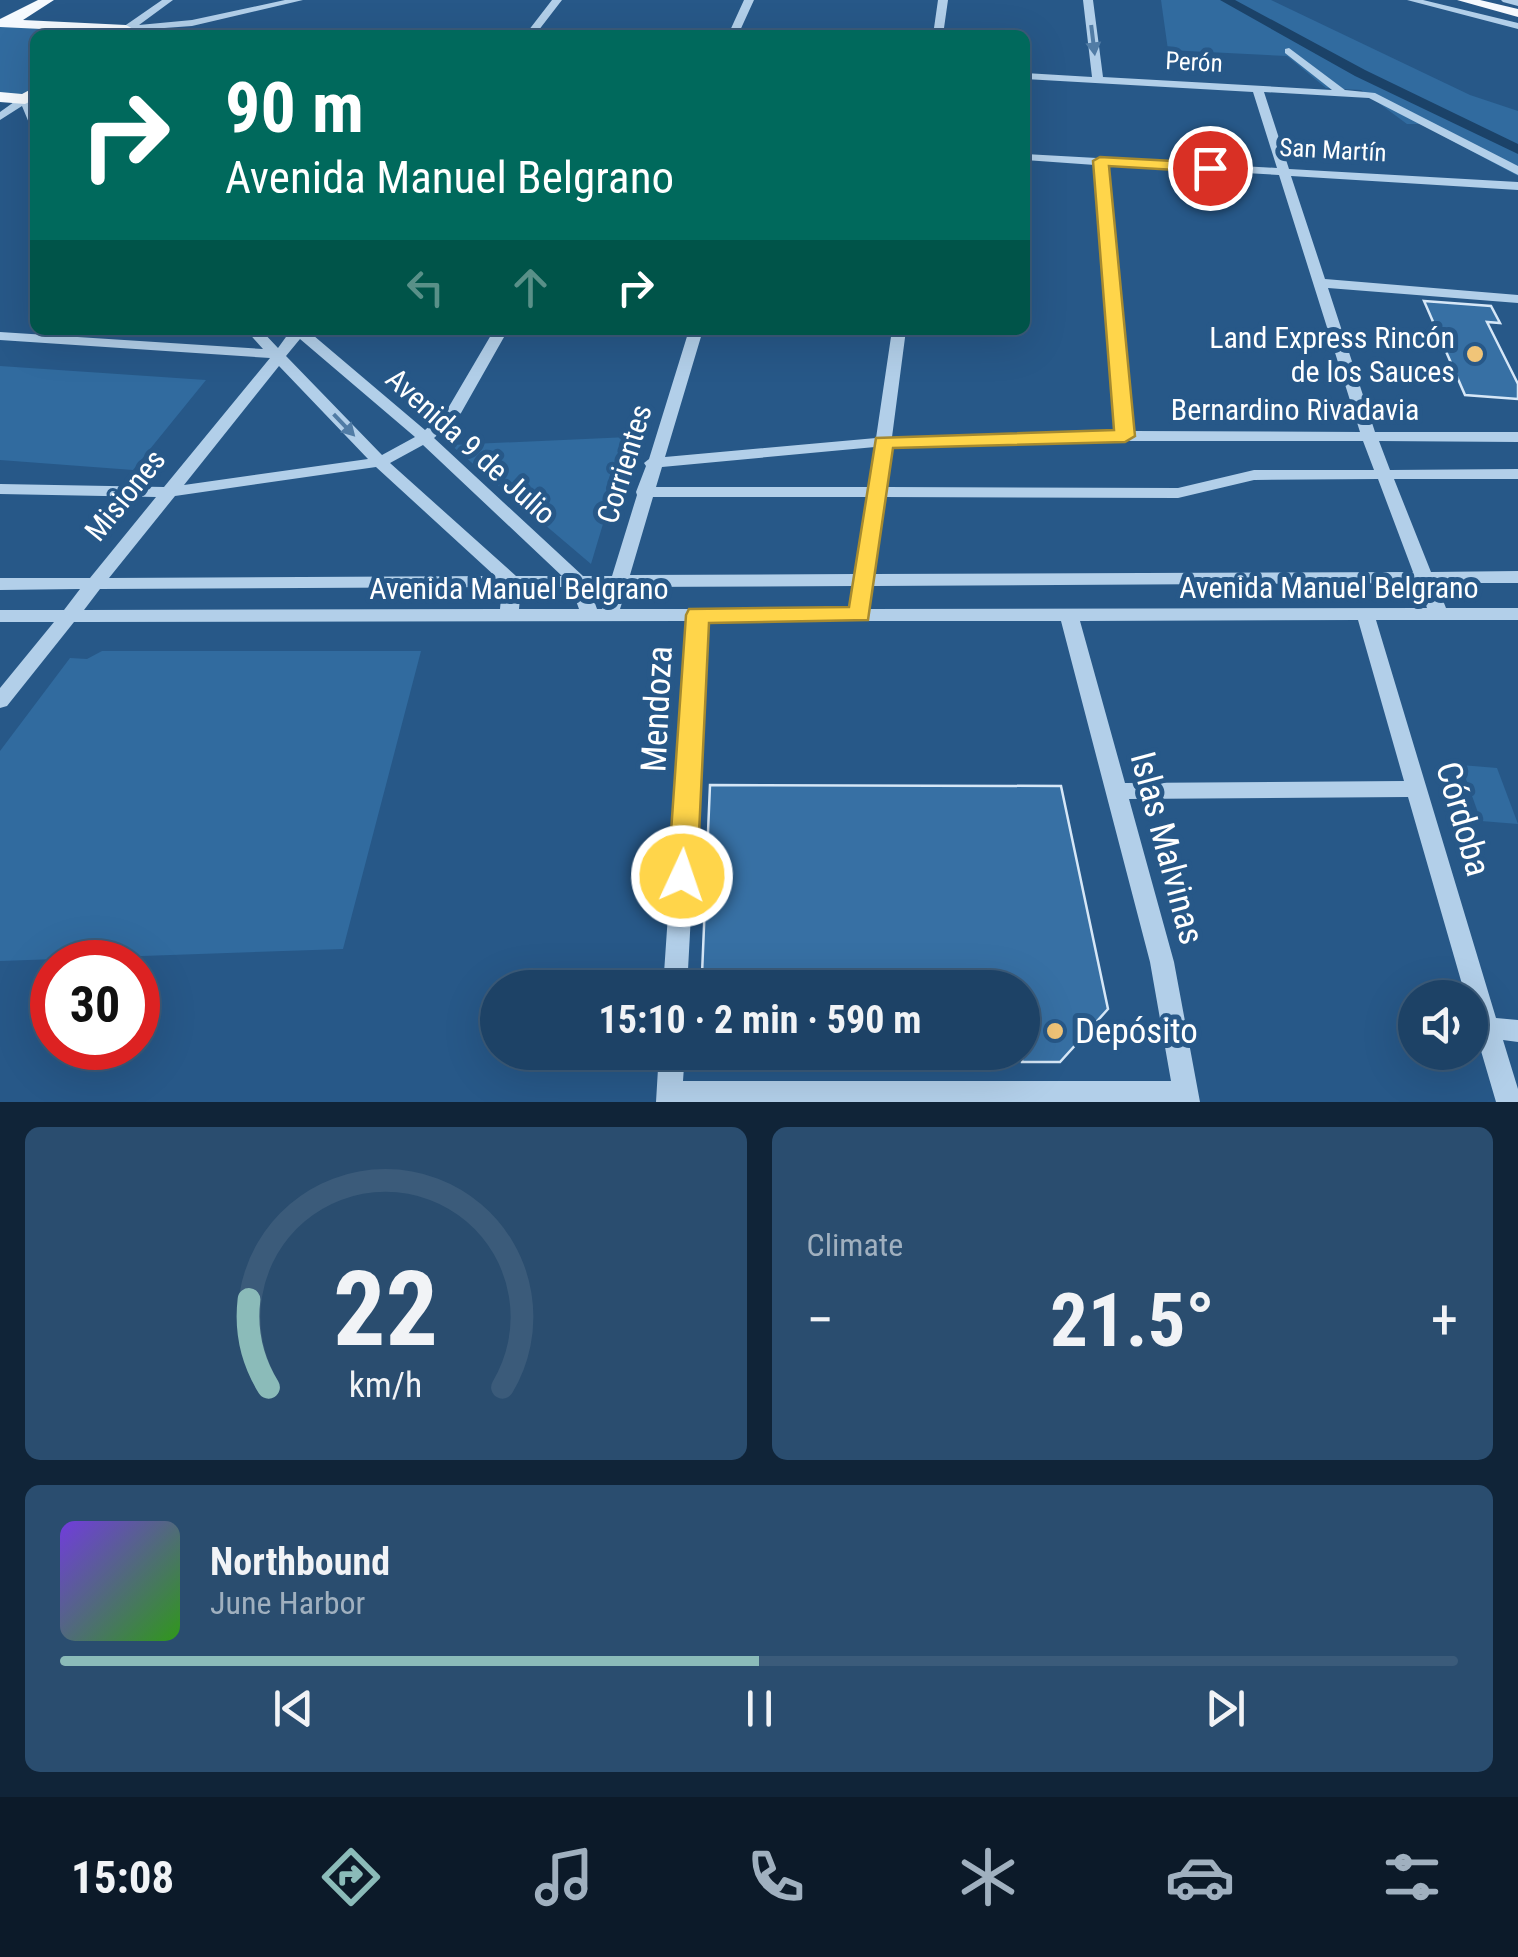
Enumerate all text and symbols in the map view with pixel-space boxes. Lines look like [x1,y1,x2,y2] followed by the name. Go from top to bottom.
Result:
[1085,25,1101,56] one-way arrow
[1165,46,1223,78] street label: Perón
[225,67,364,149] text: 90 m
[60,70,190,200] icon: right
[1168,126,1253,211] pin
[1279,133,1387,167] street label: San Martín
[1183,141,1238,196] icon: arrive
[225,151,674,204] text: Avenida Manuel Belgrano
[398,260,453,315] icon: left
[503,260,558,315] icon: ahead
[608,260,663,315] icon: right
[1209,320,1455,389] place label: Land Express Rincón de los Sauces
[1464,343,1486,365] marker: Land Express Rincón de los Sauces
[379,361,563,531] street label: Avenida 9 de Julio
[1171,392,1419,427] street label: Bernardino Rivadavia
[589,400,659,528] street label: Corrientes
[332,412,355,436] one-way arrow
[78,442,172,548] street label: Misiones
[1179,570,1479,605] street label: Avenida Manuel Belgrano
[369,571,669,606] street label: Avenida Manuel Belgrano
[633,645,681,773] street label: Mendoza
[1122,747,1212,949] street label: Islas Malvinas
[1427,757,1499,881] street label: Córdoba
[630,824,734,928] position arrow
[30,940,160,1070] speed limit sign: 30
[1398,980,1488,1070] map controls
[1398,980,1488,1070] button: sound
[599,998,921,1042] text: 15:10 · 2 min · 590 m
[1075,1011,1198,1052] place label: Depósito
[1044,1020,1066,1042] marker: Depósito
[807,1226,903,1264] text: Climate
[333,1249,438,1370] text: 22
[1050,1276,1215,1364] text: 21.5°
[807,1288,834,1352] text: −
[1431,1288,1458,1352] text: +
[349,1364,423,1406] text: km/h
[210,1540,390,1584] text: Northbound
[210,1584,365,1622] text: June Harbor
[266,1681,321,1736] icon: previous
[732,1681,787,1736] icon: pause
[1198,1681,1253,1736] icon: next
[316,1842,386,1912] icon: directions
[529,1842,599,1912] icon: music
[741,1842,811,1912] icon: phone
[953,1842,1023,1912] icon: climate
[1165,1842,1235,1912] icon: car
[1377,1842,1447,1912] icon: filters
[71,1851,174,1904] text: 15:08

